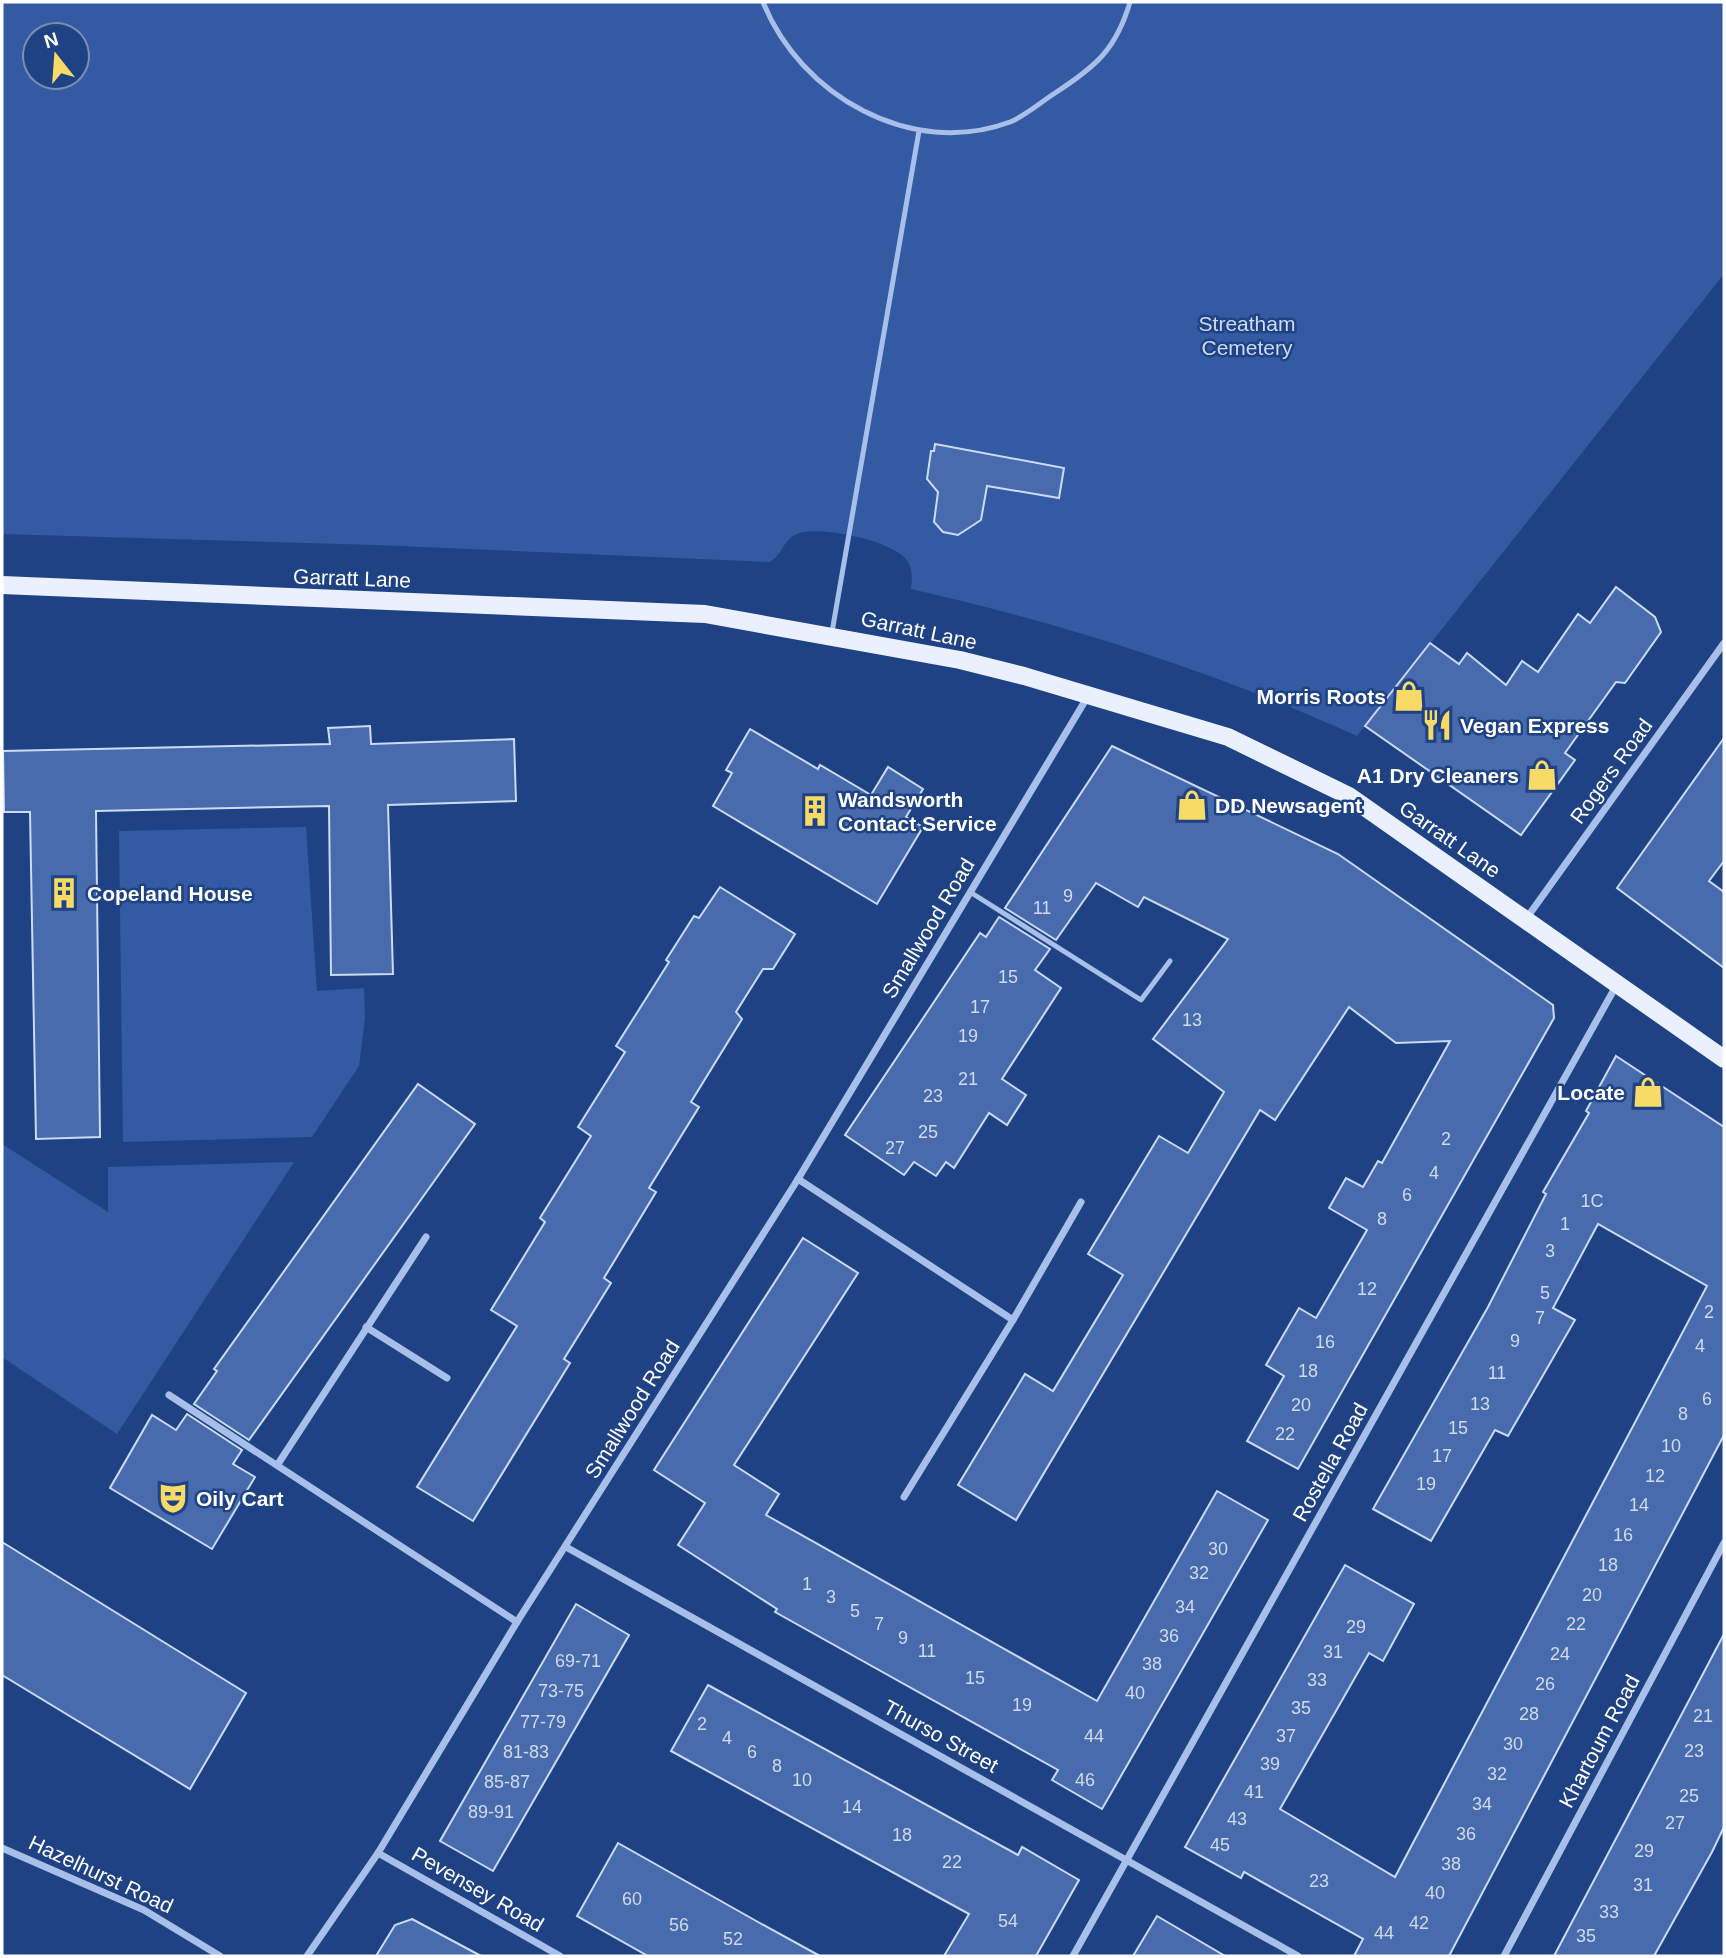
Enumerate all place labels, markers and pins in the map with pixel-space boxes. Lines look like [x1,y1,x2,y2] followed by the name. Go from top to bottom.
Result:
[1392,679,1426,713] shop icon: Morris Roots
[1256,685,1386,708] place label: Morris Roots
[1420,708,1454,742] restaurant icon: Vegan Express
[1460,714,1609,737] place label: Vegan Express
[1525,758,1559,792] shop icon: A1 Dry Cleaners
[1357,764,1519,787] place label: A1 Dry Cleaners
[838,788,997,835] place label: Wandsworth Contact Service
[1175,788,1209,822] shop icon: DD Newsagent
[798,794,832,828] building icon: Wandsworth Contact Service
[1215,794,1362,817] place label: DD Newsagent
[47,876,81,910] building icon: Copeland House
[87,882,253,905] place label: Copeland House
[1631,1075,1665,1109] shop icon: Locate
[1557,1081,1625,1104] place label: Locate
[156,1481,190,1515] theatre icon: Oily Cart
[196,1487,284,1510] place label: Oily Cart

